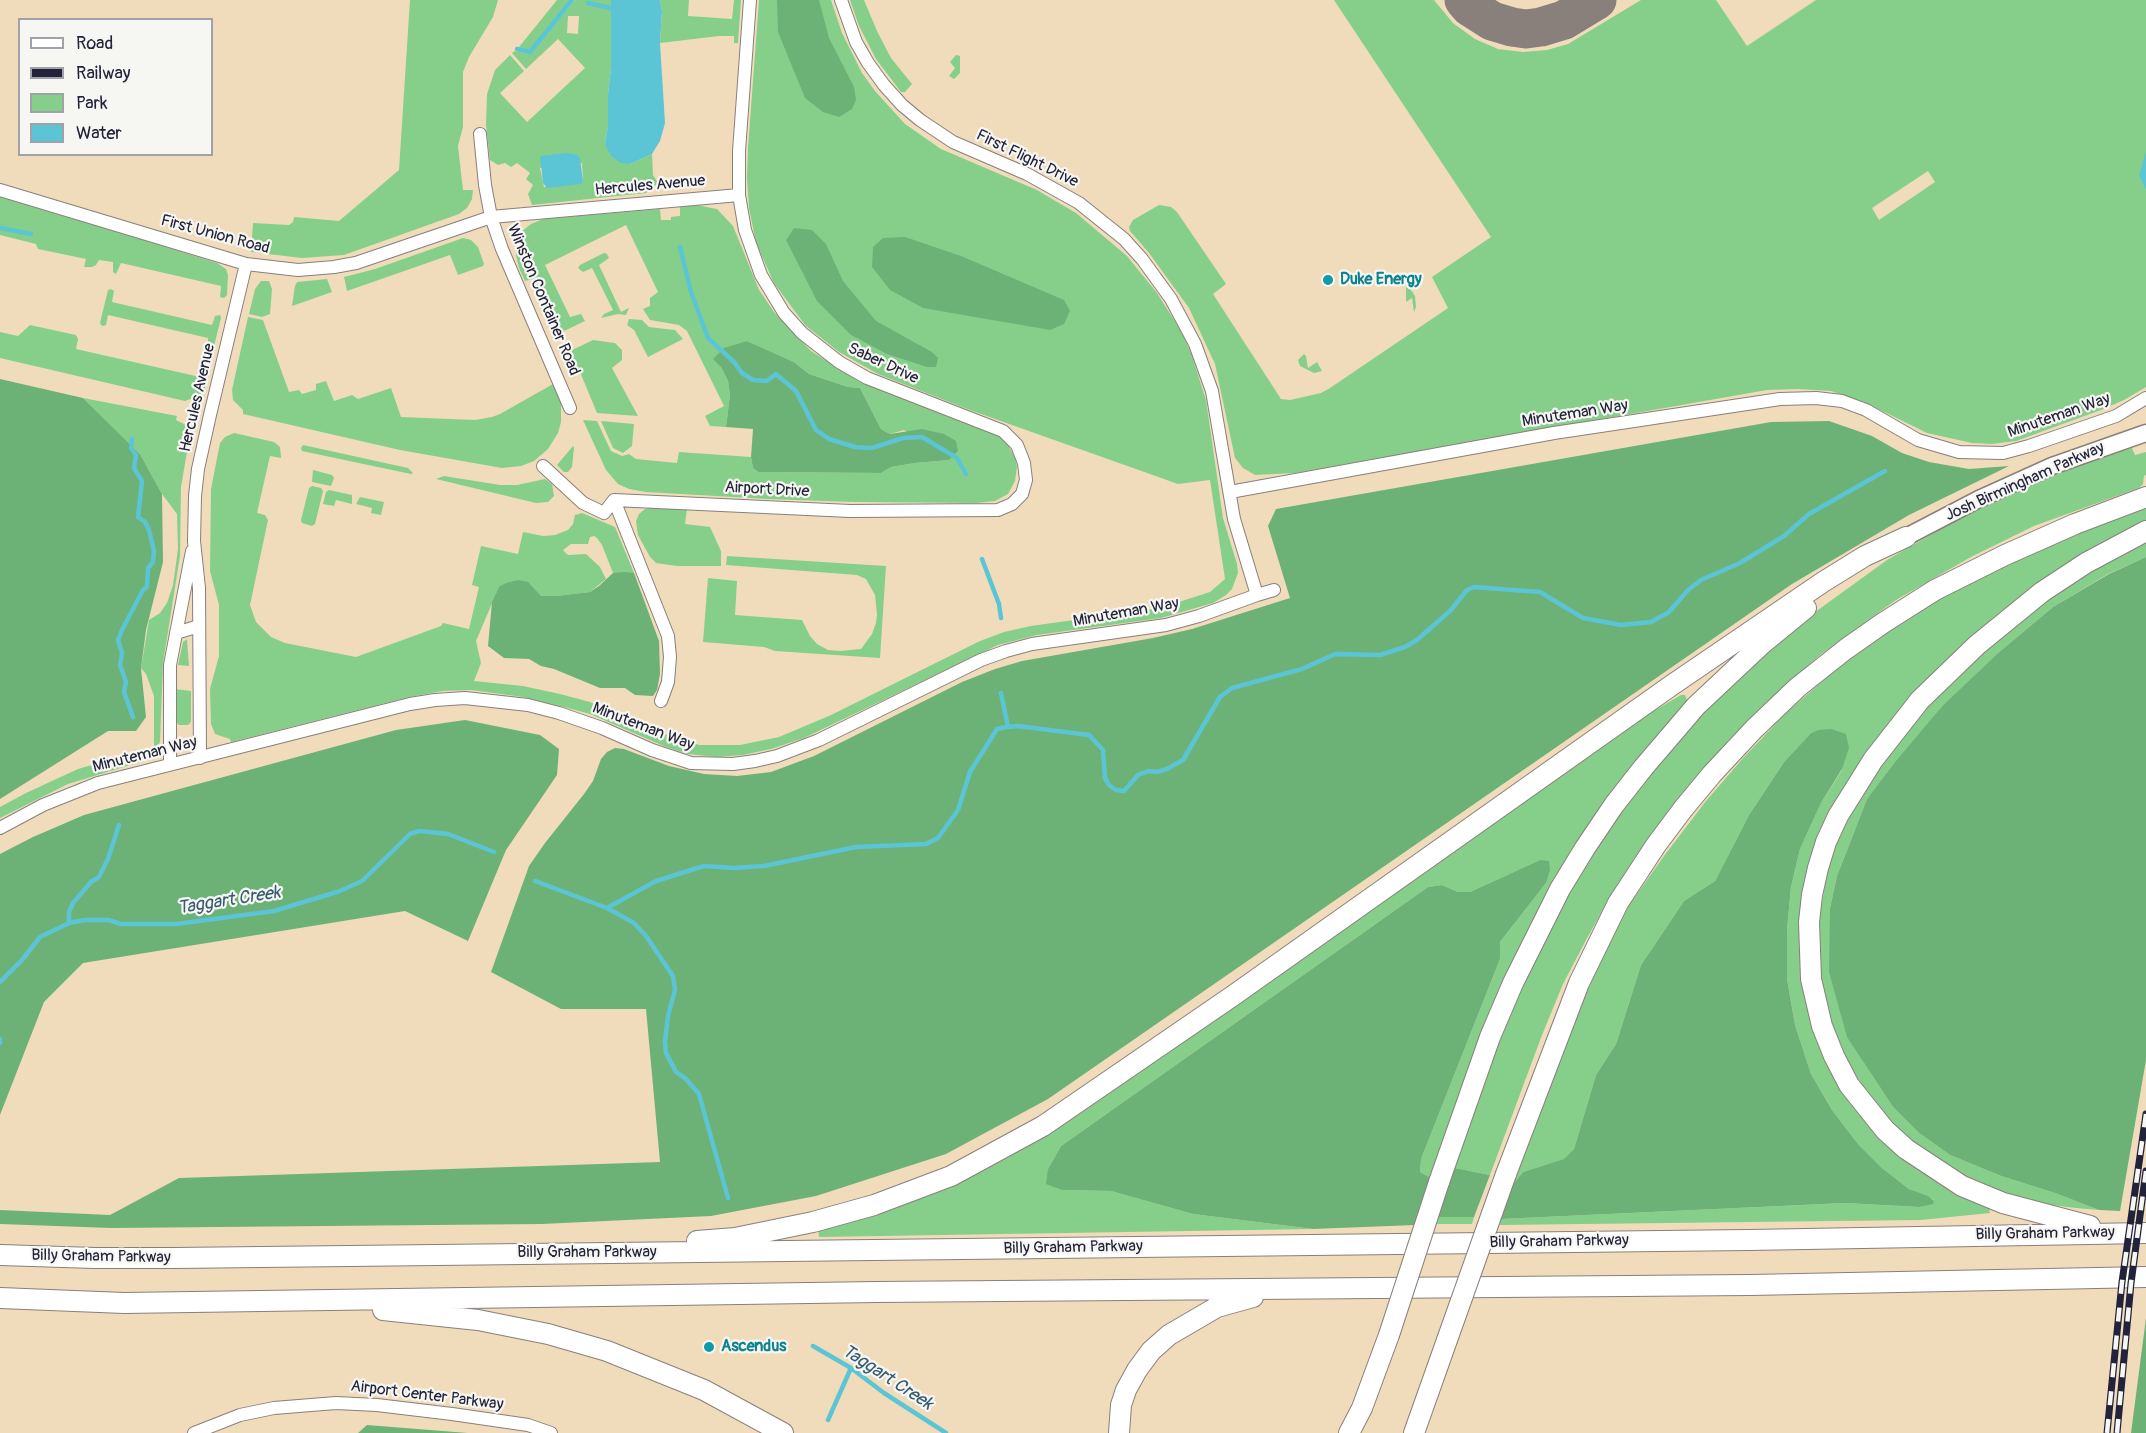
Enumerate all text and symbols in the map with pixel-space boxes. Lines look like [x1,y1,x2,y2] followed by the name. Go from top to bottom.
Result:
[18,18,213,156] legend
[76,32,113,55] text: Road
[76,62,131,85] text: Railway
[76,92,108,115] text: Park
[76,122,122,145] text: Water
[973,126,1081,192] street label: First Flight Drive
[594,172,706,200] street label: Hercules Avenue
[158,211,272,259] street label: First Union Road
[502,221,584,379] street label: Winston Container Road
[1340,270,1422,290] place label: Duke Energy
[1321,273,1335,287] marker: Duke Energy
[845,339,921,389] street label: Saber Drive
[176,342,220,454] street label: Hercules Avenue
[2005,389,2113,443] street label: Minuteman Way
[1521,396,1629,432] street label: Minuteman Way
[1943,438,2107,526] street label: Josh Birmingham Parkway
[724,478,810,502] street label: Airport Drive
[1072,594,1180,632] street label: Minuteman Way
[590,699,696,755] street label: Minuteman Way
[91,733,199,777] street label: Minuteman Way
[176,882,282,920] water label: Taggart Creek
[1975,1223,2115,1245] street label: Billy Graham Parkway
[1489,1231,1629,1253] street label: Billy Graham Parkway
[1003,1237,1143,1259] street label: Billy Graham Parkway
[517,1243,657,1263] street label: Billy Graham Parkway
[31,1246,171,1268] street label: Billy Graham Parkway
[721,1337,786,1357] place label: Ascendus
[702,1340,716,1354] marker: Ascendus
[838,1341,936,1415] water label: Taggart Creek
[350,1377,504,1415] street label: Airport Center Parkway

